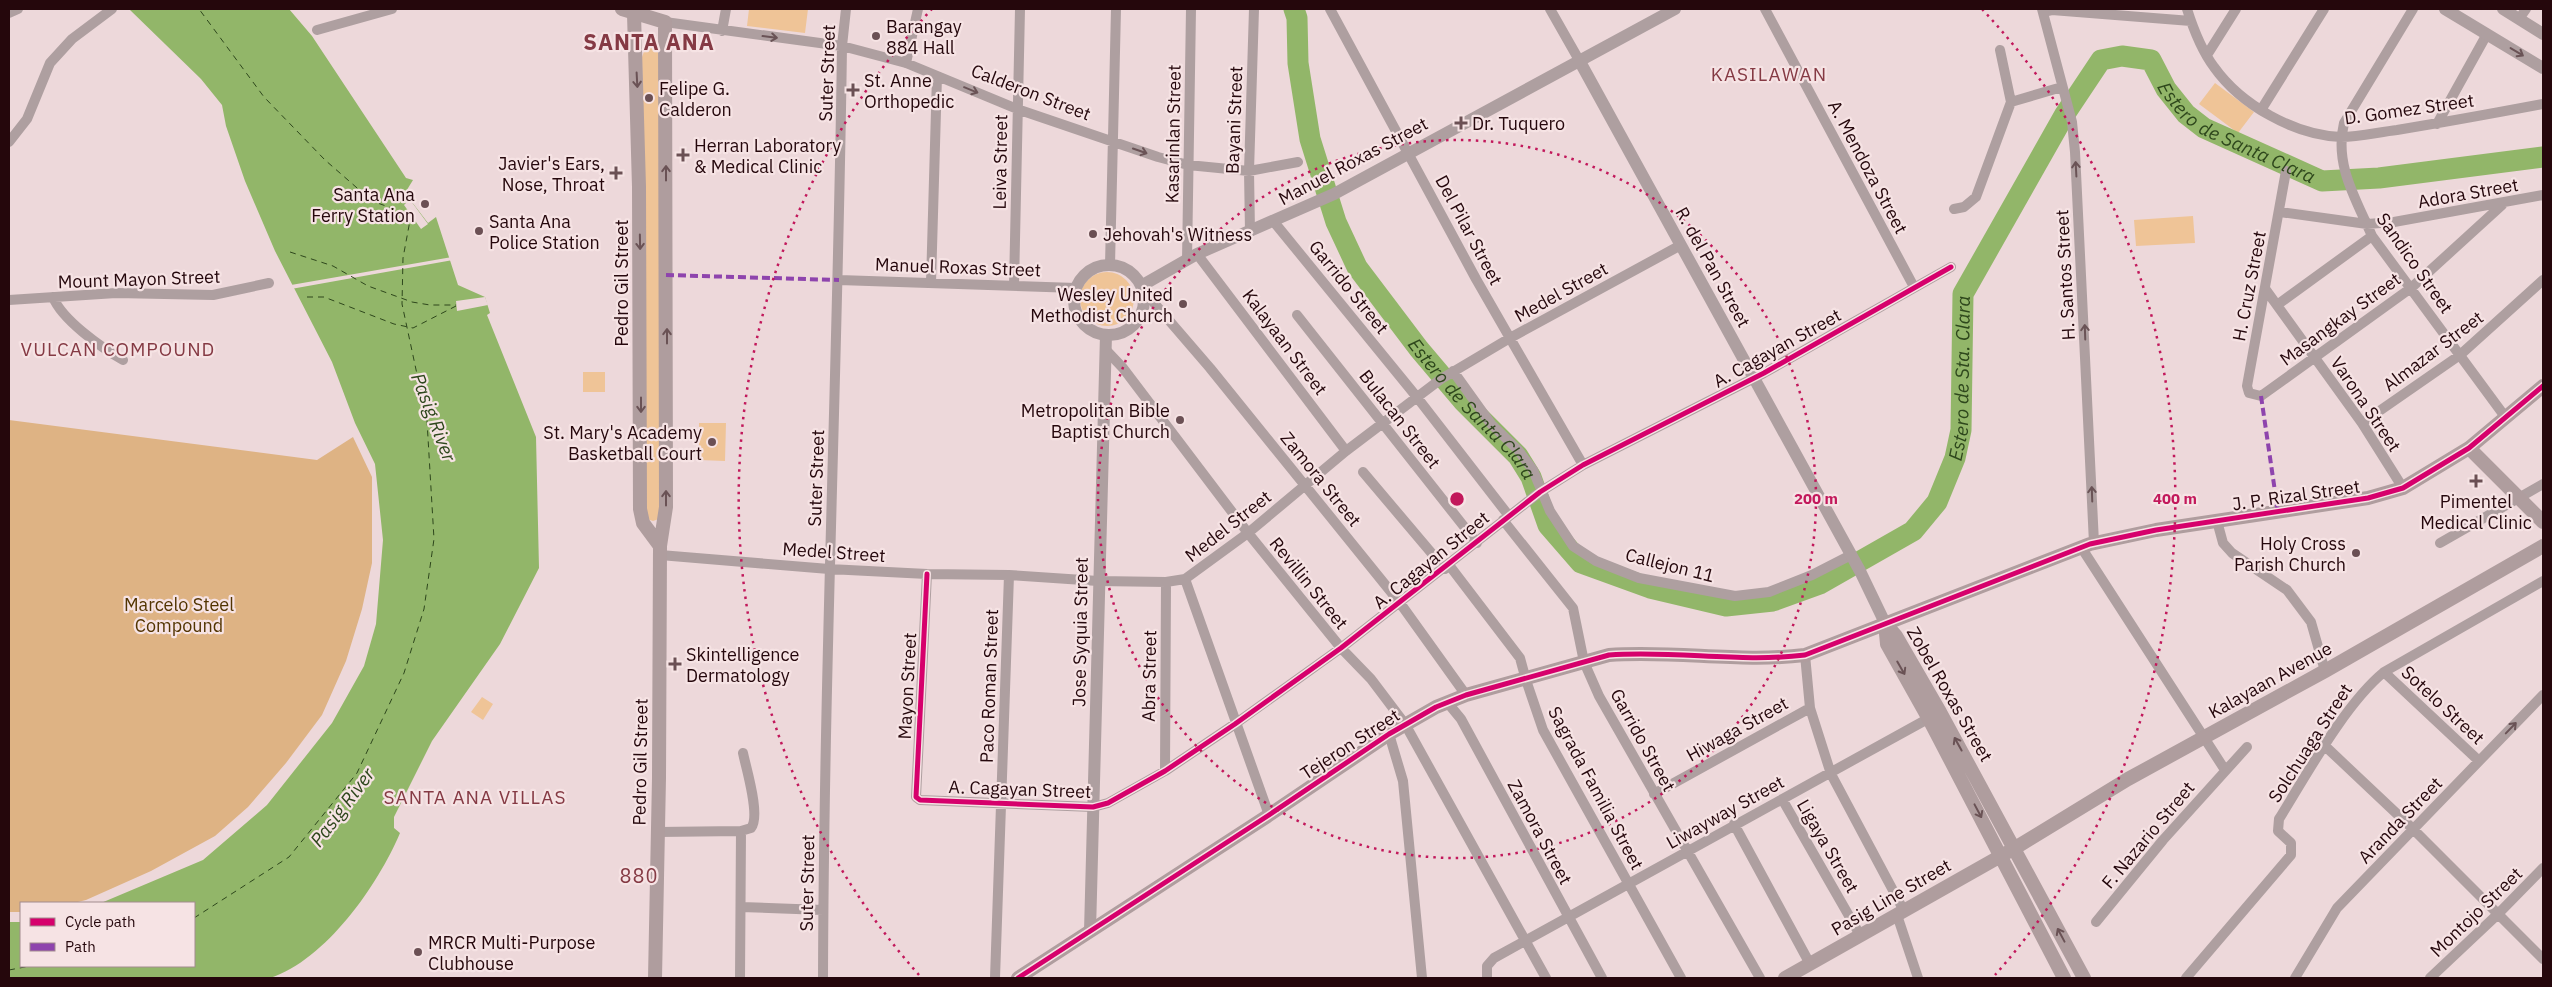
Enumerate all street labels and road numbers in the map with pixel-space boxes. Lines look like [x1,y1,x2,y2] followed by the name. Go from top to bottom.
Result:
[814,24,840,122] street label: Suter Street
[968,59,1094,125] street label: Calderon Street
[1160,64,1186,204] street label: Kasarinlan Street
[1221,66,1247,174] street label: Bayani Street
[2343,89,2475,129] street label: D. Gomez Street
[1823,96,1913,238] street label: A. Mendoza Street
[1274,112,1432,210] street label: Manuel Roxas Street
[988,114,1012,210] street label: Leiva Street
[1430,171,1508,289] street label: Del Pilar Street
[2416,173,2520,213] street label: Adora Street
[1670,203,1756,331] street label: R. del Pan Street
[2372,208,2458,318] street label: Sandico Street
[2050,209,2080,341] street label: H. Santos Street
[610,219,633,347] street label: Pedro Gil Street
[2227,229,2271,343] street label: H. Cruz Street
[1304,235,1394,339] street label: Garrido Street
[875,253,1041,281] street label: Manuel Roxas Street
[1510,257,1612,327] street label: Medel Street
[57,265,221,293] street label: Mount Mayon Street
[2275,267,2405,371] street label: Masangkay Street
[1238,284,1332,400] street label: Kalayaan Street
[1709,303,1845,393] street label: A. Cagayan Street
[2378,306,2488,396] street label: Almazar Street
[2326,352,2406,456] street label: Varona Street
[1354,365,1446,473] street label: Bulacan Street
[1276,427,1366,531] street label: Zamora Street
[803,429,829,527] street label: Suter Street
[2231,475,2361,515] street label: J. P. Rizal Street
[1180,485,1276,567] street label: Medel Street
[1368,506,1494,614] street label: A. Cagayan Street
[1265,532,1353,634] street label: Revillin Street
[782,537,886,567] street label: Medel Street
[1623,543,1717,587] street label: Callejon 11
[1067,557,1093,707] street label: Jose Syquia Street
[975,609,1003,763] street label: Paco Roman Street
[1902,622,1998,766] street label: Zobel Roxas Street
[1137,630,1161,722] street label: Abra Street
[893,632,921,740] street label: Mayon Street
[2204,637,2336,723] street label: Kalayaan Avenue
[2397,661,2489,749] street label: Sotelo Street
[2263,679,2357,807] street label: Solchuaga Street
[1605,685,1681,795] street label: Garrido Street
[1682,692,1792,766] street label: Hiwaga Street
[627,698,653,826] street label: Pedro Gil Street
[1543,702,1649,874] street label: Sagrada Familia Street
[1296,703,1404,785] street label: Tejeron Street
[1662,770,1788,854] street label: Liwayway Street
[2353,772,2447,868] street label: Aranda Street
[948,775,1092,803] street label: A. Cagayan Street
[1503,776,1577,888] street label: Zamora Street
[2096,777,2200,893] street label: F. Nazario Street
[1792,795,1864,897] street label: Ligaya Street
[795,834,819,932] street label: Suter Street
[1827,853,1955,941] street label: Pasig Line Street
[2425,862,2527,962] street label: Montojo Street

